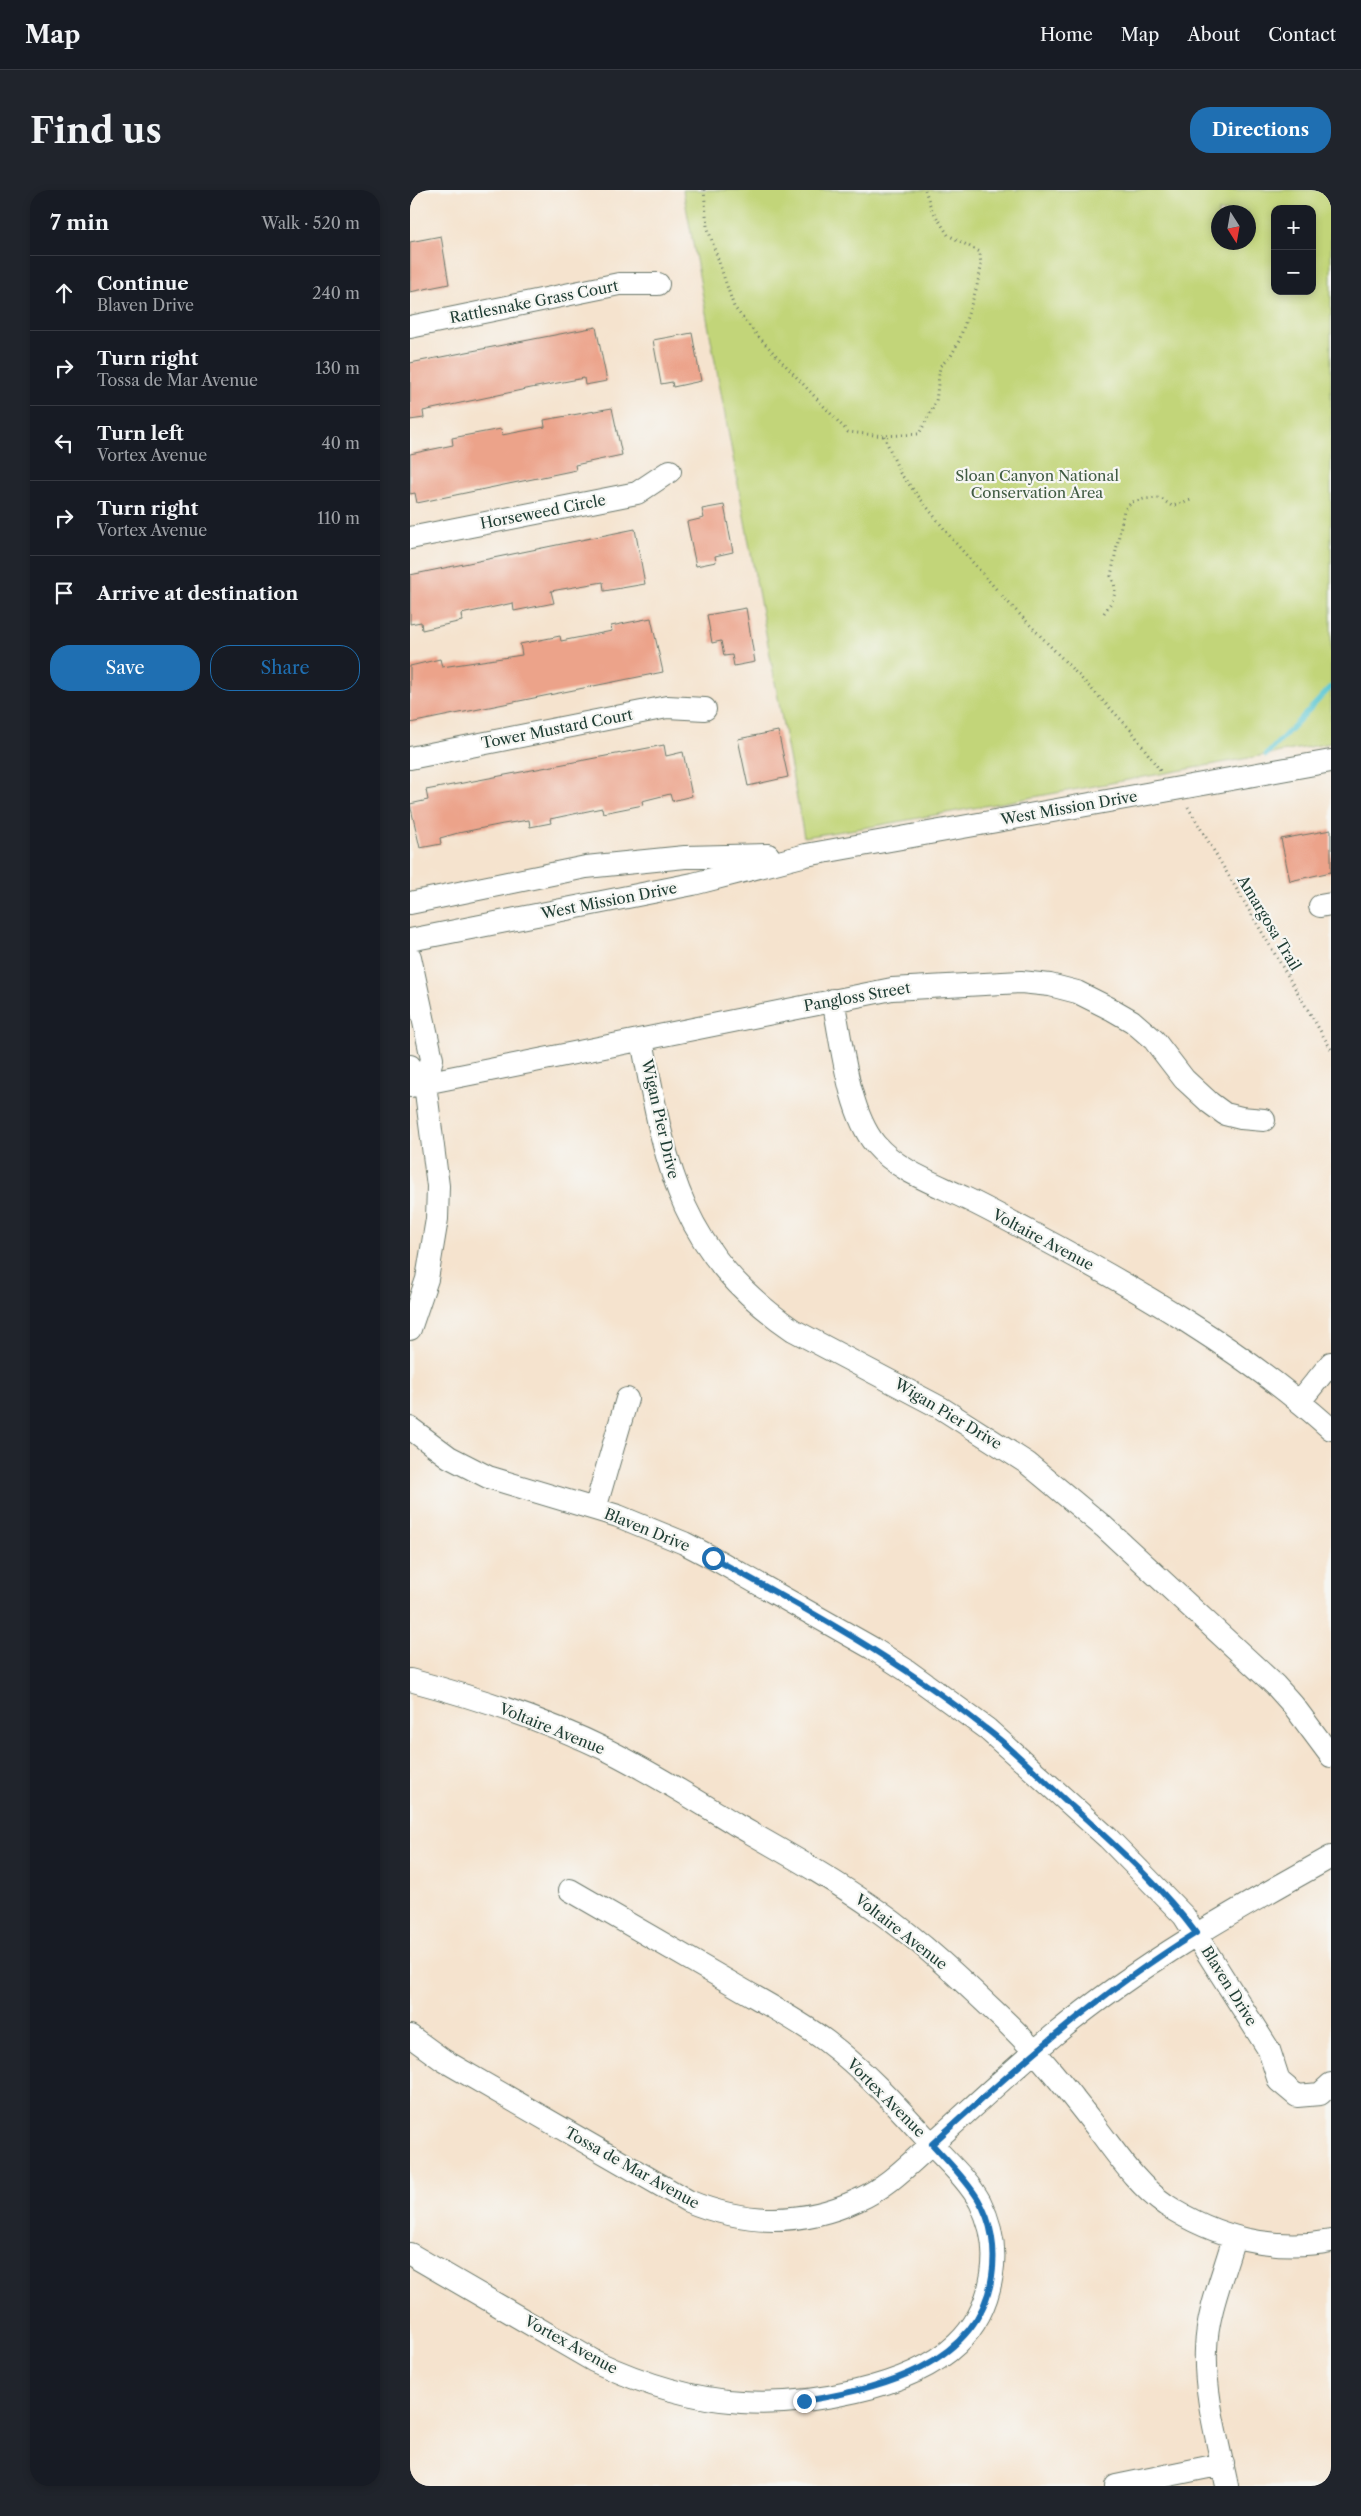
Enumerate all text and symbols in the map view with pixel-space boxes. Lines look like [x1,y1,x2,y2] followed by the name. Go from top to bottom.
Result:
[25,20,80,49] text: Map
[1040,24,1093,46] text: Home
[1121,24,1159,46] text: Map
[1187,24,1240,46] text: About
[1268,24,1336,46] text: Contact
[1190,107,1331,153] button: Directions
[30,109,162,152] text: Find us
[1211,205,1256,250] north arrow
[1271,205,1316,295] map controls
[1271,205,1316,250] button: +
[50,210,109,235] text: 7 min
[262,213,360,233] text: Walk · 520 m
[1271,250,1316,295] button: −
[97,272,189,295] text: Continue
[448,276,621,327] street label: Rattlesnake Grass Court
[50,279,78,307] icon: ahead
[312,283,360,303] text: 240 m
[97,295,194,315] text: Blaven Drive
[97,347,198,370] text: Turn right
[50,354,78,382] icon: right
[315,358,360,378] text: 130 m
[97,370,258,390] text: Tossa de Mar Avenue
[97,422,184,445] text: Turn left
[50,429,78,457] icon: left
[321,433,360,453] text: 40 m
[97,445,207,465] text: Vortex Avenue
[955,466,1119,502] park label: Sloan Canyon National Conservation Area
[478,490,607,533] street label: Horseweed Circle
[97,497,198,520] text: Turn right
[50,504,78,532] icon: right
[317,508,360,528] text: 110 m
[97,520,207,540] text: Vortex Avenue
[50,579,78,607] icon: arrive
[97,582,298,605] text: Arrive at destination
[50,645,200,691] button: Save
[210,645,360,691] button: Share
[480,704,635,752] street label: Tower Mustard Court
[998,786,1139,829] street label: West Mission Drive
[1233,871,1306,974] street label: Amargosa Trail
[538,878,679,923] street label: West Mission Drive
[802,978,912,1015] street label: Pangloss Street
[637,1056,683,1180] street label: Wigan Pier Drive
[988,1204,1097,1274] street label: Voltaire Avenue
[890,1373,1005,1453] street label: Wigan Pier Drive
[602,1504,693,1555] street label: Blaven Drive
[702,1547,725,1570] route start
[496,1698,608,1758] street label: Voltaire Avenue
[850,1889,951,1974] street label: Voltaire Avenue
[1197,1942,1262,2029] street label: Blaven Drive
[842,2054,930,2141] street label: Vortex Avenue
[562,2123,703,2212] street label: Tossa de Mar Avenue
[521,2311,621,2378] street label: Vortex Avenue
[793,2390,816,2413] route end

